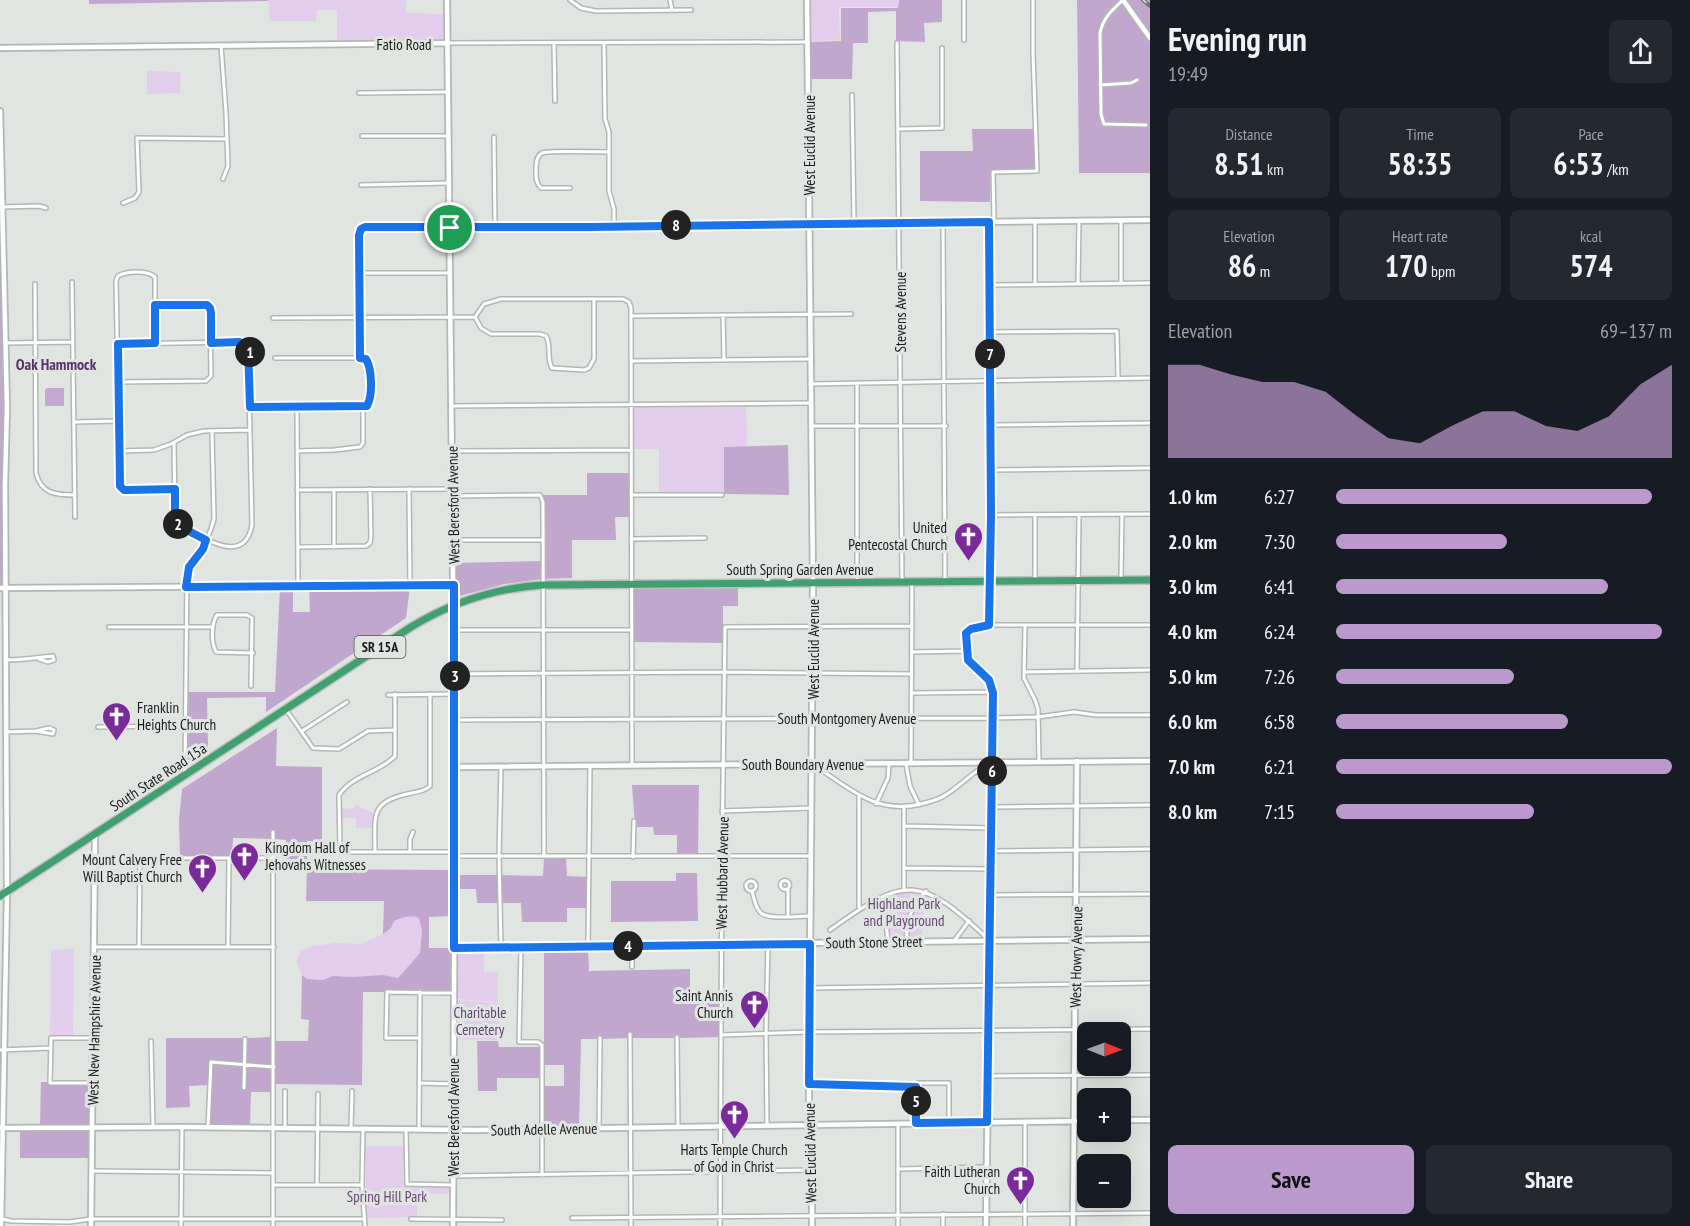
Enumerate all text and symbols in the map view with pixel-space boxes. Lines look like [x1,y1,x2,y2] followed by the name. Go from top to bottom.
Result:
[1168,17,1307,60] text: Evening run
[1609,20,1672,83] button: share
[377,35,431,54] street label: Fatio Road
[1168,61,1208,87] text: 19:49
[800,95,819,195] street label: West Euclid Avenue
[1225,124,1273,144] text: Distance
[1406,124,1434,144] text: Time
[1578,124,1604,144] text: Pace
[1214,144,1264,183] text: 8.51
[1388,144,1452,183] text: 58:35
[1553,144,1604,183] text: 6:53
[1264,159,1284,179] text: km
[1604,159,1629,179] text: /km
[424,202,475,253] pin
[661,210,691,240] pin: 8
[433,211,466,244] icon: arrive
[672,215,680,235] text: 8
[1223,226,1275,246] text: Elevation
[1392,226,1448,246] text: Heart rate
[1580,226,1602,246] text: kcal
[1228,246,1256,285] text: 86
[1385,246,1428,285] text: 170
[1569,246,1613,285] text: 574
[1256,261,1270,281] text: m
[1428,261,1455,281] text: bpm
[891,272,910,352] street label: Stevens Avenue
[1168,318,1232,344] text: Elevation
[1600,318,1672,344] text: 69–137 m
[235,337,265,367] pin: 1
[975,339,1005,369] pin: 7
[246,342,254,362] text: 1
[986,344,994,364] text: 7
[16,354,97,374] district label: Oak Hammock
[442,446,464,564] street label: West Beresford Avenue
[1168,484,1217,510] text: 1.0 km
[1264,484,1295,510] text: 6:27
[163,509,193,539] pin: 2
[174,514,182,534] text: 2
[848,518,947,554] place label: United Pentecostal Church
[952,520,984,562] church icon: United Pentecostal Church
[1168,529,1217,555] text: 2.0 km
[1264,529,1295,555] text: 7:30
[726,560,874,579] street label: South Spring Garden Avenue
[1168,574,1217,600] text: 3.0 km
[1264,574,1295,600] text: 6:41
[804,599,823,699] street label: West Euclid Avenue
[1168,619,1217,645] text: 4.0 km
[1264,619,1295,645] text: 6:24
[354,636,406,658] road number: SR 15A
[440,661,470,691] pin: 3
[1168,664,1217,690] text: 5.0 km
[1264,664,1295,690] text: 7:26
[451,666,459,686] text: 3
[137,698,216,734] place label: Franklin Heights Church
[100,700,132,742] church icon: Franklin Heights Church
[778,709,916,728] street label: South Montgomery Avenue
[1168,709,1217,735] text: 6.0 km
[1264,709,1295,735] text: 6:58
[106,739,210,815] street label: South State Road 15a
[1168,754,1215,780] text: 7.0 km
[1264,754,1295,780] text: 6:21
[742,755,864,774] street label: South Boundary Avenue
[977,756,1007,786] pin: 6
[988,761,996,781] text: 6
[1168,799,1217,825] text: 8.0 km
[1264,799,1295,825] text: 7:15
[712,816,732,930] street label: West Hubbard Avenue
[264,838,366,874] place label: Kingdom Hall of Jehovahs Witnesses
[228,840,260,882] church icon: Kingdom Hall of Jehovahs Witnesses
[82,850,182,886] place label: Mount Calvery Free Will Baptist Church
[187,852,219,894] church icon: Mount Calvery Free Will Baptist Church
[864,894,944,930] park label: Highland Park and Playground
[1066,906,1086,1008] street label: West Howry Avenue
[613,931,643,961] pin: 4
[825,932,923,952] street label: South Stone Street
[624,936,632,956] text: 4
[83,955,105,1105] street label: West New Hampshire Avenue
[675,986,733,1022] place label: Saint Annis Church
[738,988,770,1030] church icon: Saint Annis Church
[453,1003,507,1039] park label: Charitable Cemetery
[1077,1022,1131,1076] north arrow
[1077,1022,1131,1208] map controls
[444,1058,463,1176] street label: West Beresford Avenue
[901,1086,931,1116] pin: 5
[1077,1088,1131,1142] button: +
[912,1091,920,1111] text: 5
[718,1098,750,1140] church icon: Harts Temple Church of God in Christ
[800,1103,820,1203] street label: West Euclid Avenue
[491,1119,597,1139] street label: South Adelle Avenue
[680,1140,788,1176] place label: Harts Temple Church of God in Christ
[1168,1145,1414,1214] button: Save
[1426,1145,1672,1214] button: Share
[1077,1154,1131,1208] button: −
[925,1162,1000,1198] place label: Faith Lutheran Church
[1005,1164,1037,1206] church icon: Faith Lutheran Church
[347,1187,427,1206] park label: Spring Hill Park

